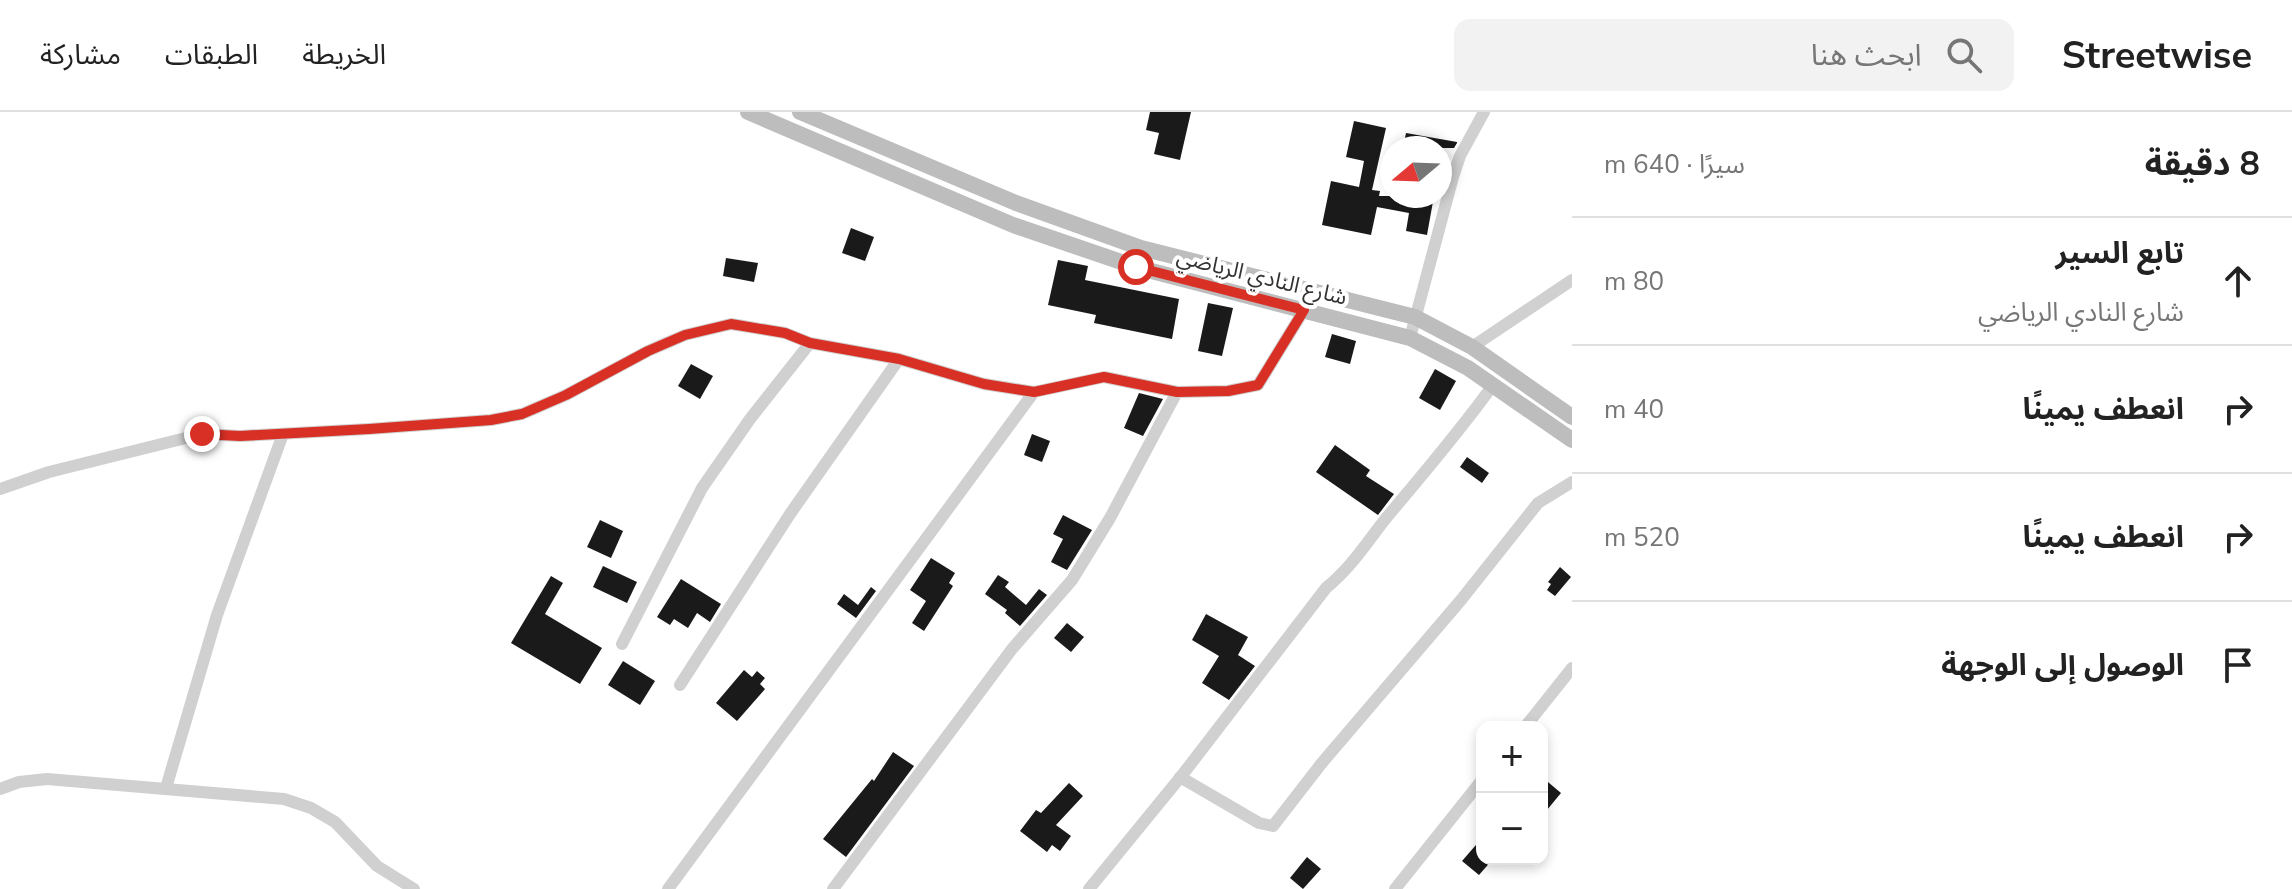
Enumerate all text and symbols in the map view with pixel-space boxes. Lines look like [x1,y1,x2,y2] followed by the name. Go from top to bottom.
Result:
[1454,19,2014,91] search box
[2062,30,2252,81] text: Streetwise
[1942,33,1986,77] icon: search
[1811,35,1922,76] text: ابحث هنا
[40,36,121,74] text: مشاركة
[165,36,258,74] text: الطبقات
[302,36,386,74] text: الخريطة
[1380,136,1452,208] north arrow
[2145,141,2260,187] text: 8 دقيقة
[1604,147,1745,182] text: سيرًا · 640 m
[2056,233,2184,274] text: تابع السير
[1173,241,1350,314] street label: شارع النادي الرياضي
[1118,249,1154,285] route start
[2216,259,2260,303] icon: ahead
[1604,264,1664,299] text: 80 m
[1978,295,2184,330] text: شارع النادي الرياضي
[2216,387,2260,431] icon: right
[2023,389,2184,430] text: انعطف يمينًا
[1604,392,1664,427] text: 40 m
[184,416,220,452] route end
[2216,515,2260,559] icon: right
[2023,517,2184,558] text: انعطف يمينًا
[1604,520,1680,555] text: 520 m
[2216,643,2260,687] icon: arrive
[1941,645,2184,686] text: الوصول إلى الوجهة
[1476,721,1548,865] map controls
[1476,721,1548,793] button: +
[1476,793,1548,865] button: −

